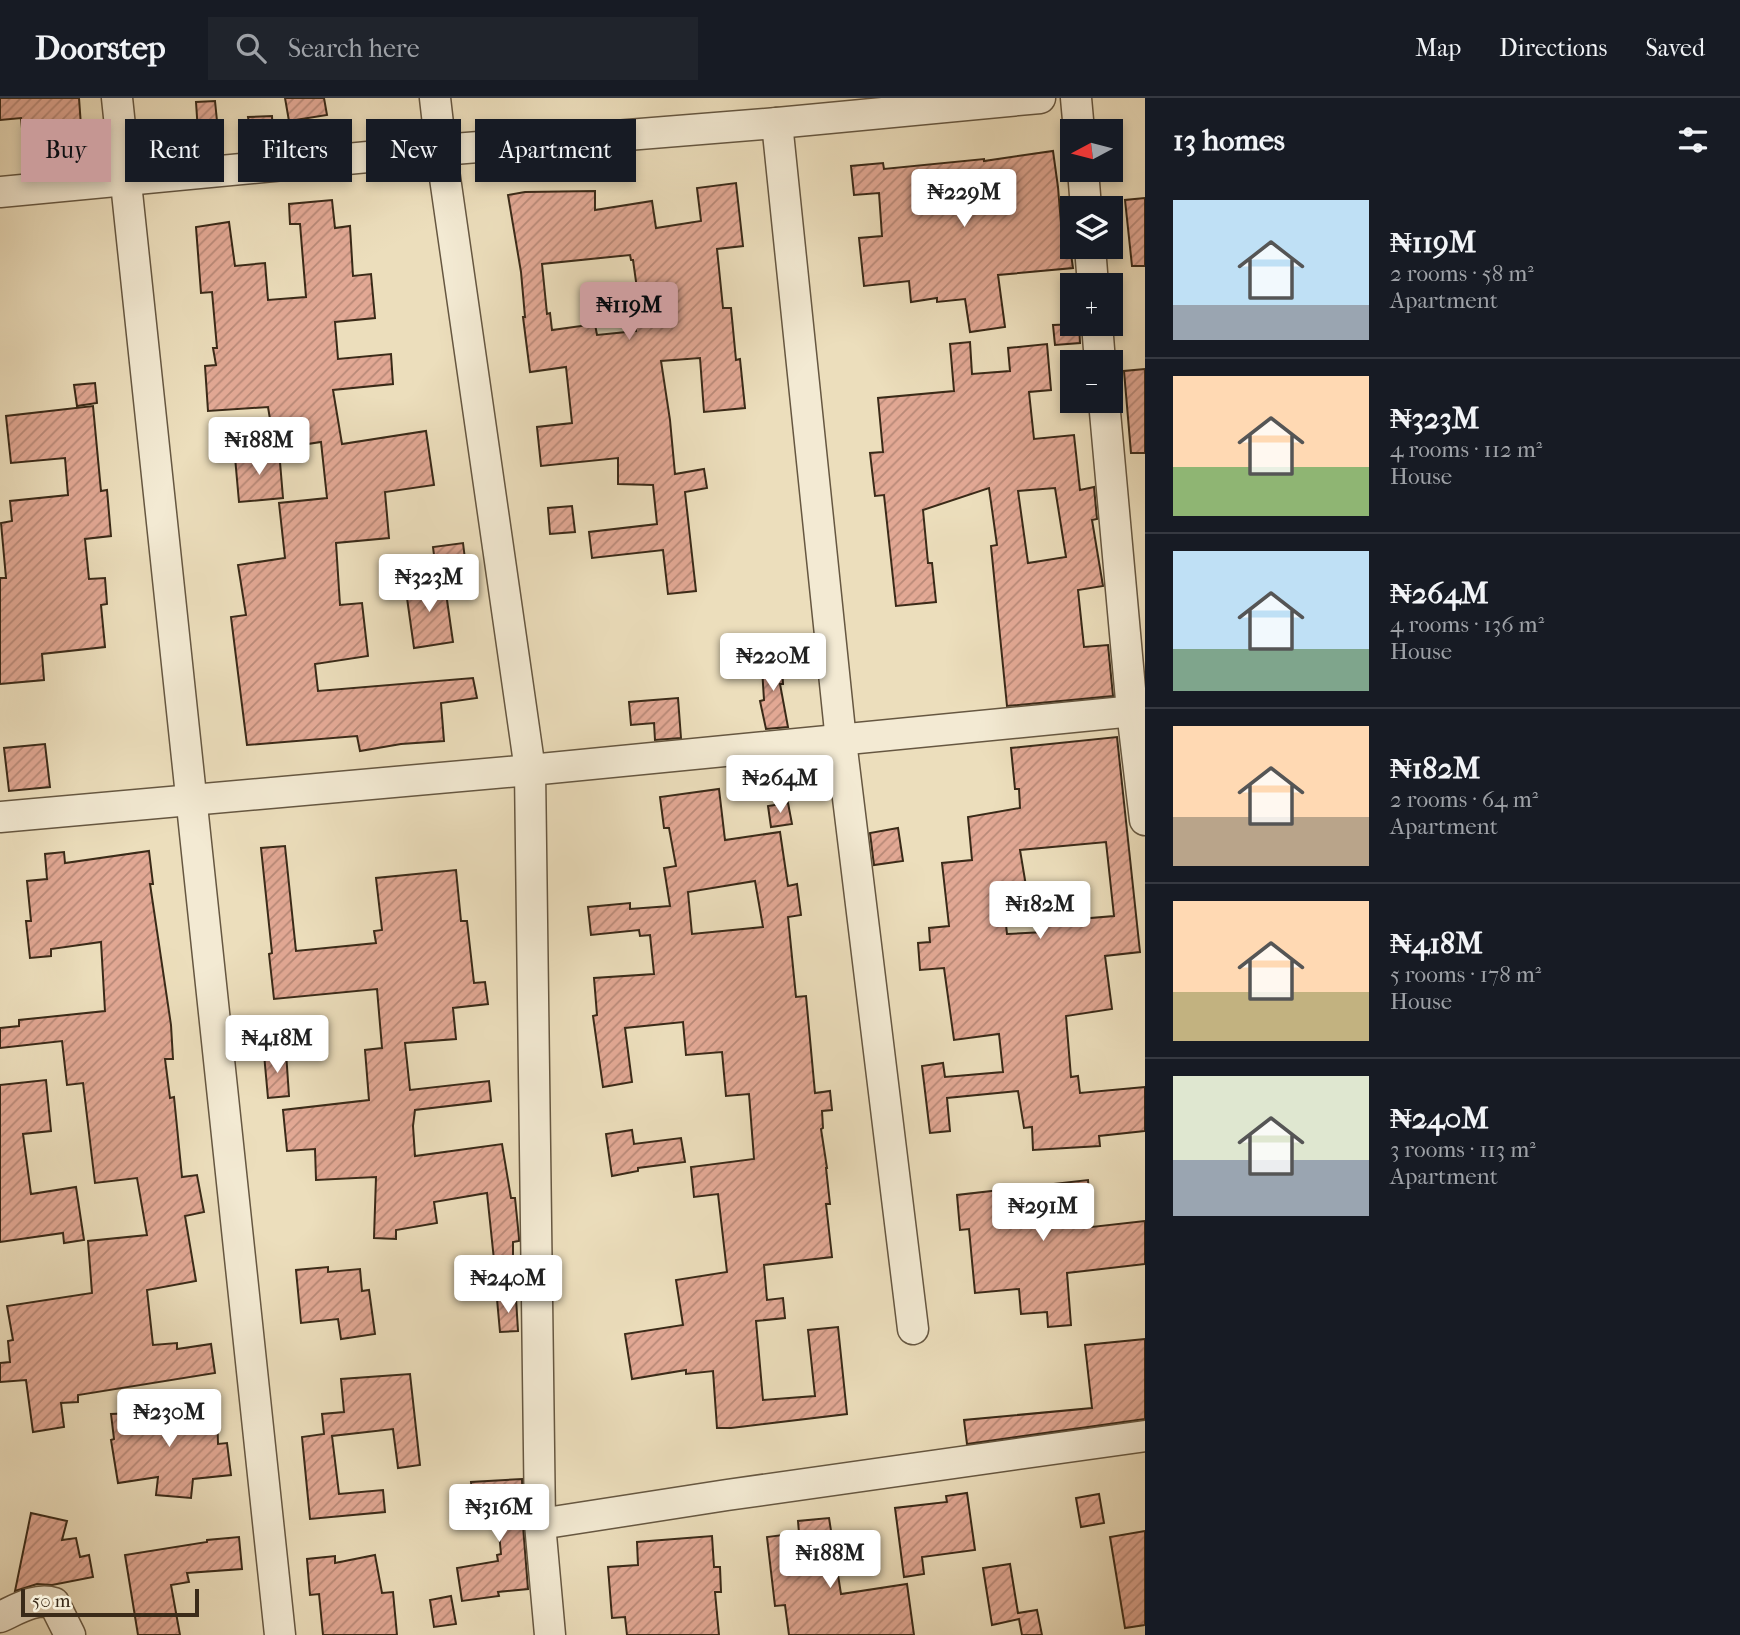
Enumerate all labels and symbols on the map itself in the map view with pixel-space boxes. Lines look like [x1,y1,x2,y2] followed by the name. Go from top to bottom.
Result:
[1060,119,1124,182] north arrow
[915,170,1013,229] pin: ₦229M
[580,282,678,342] pin: ₦119M
[210,418,308,477] pin: ₦188M
[380,554,478,614] pin: ₦323M
[724,634,822,693] pin: ₦220M
[731,756,829,815] pin: ₦264M
[991,882,1089,941] pin: ₦182M
[228,1016,326,1075] pin: ₦418M
[994,1184,1092,1243] pin: ₦291M
[459,1256,557,1315] pin: ₦240M
[120,1390,218,1449] pin: ₦230M
[450,1484,548,1544] pin: ₦316M
[781,1530,879,1590] pin: ₦188M
[21,1586,200,1618] scale bar

